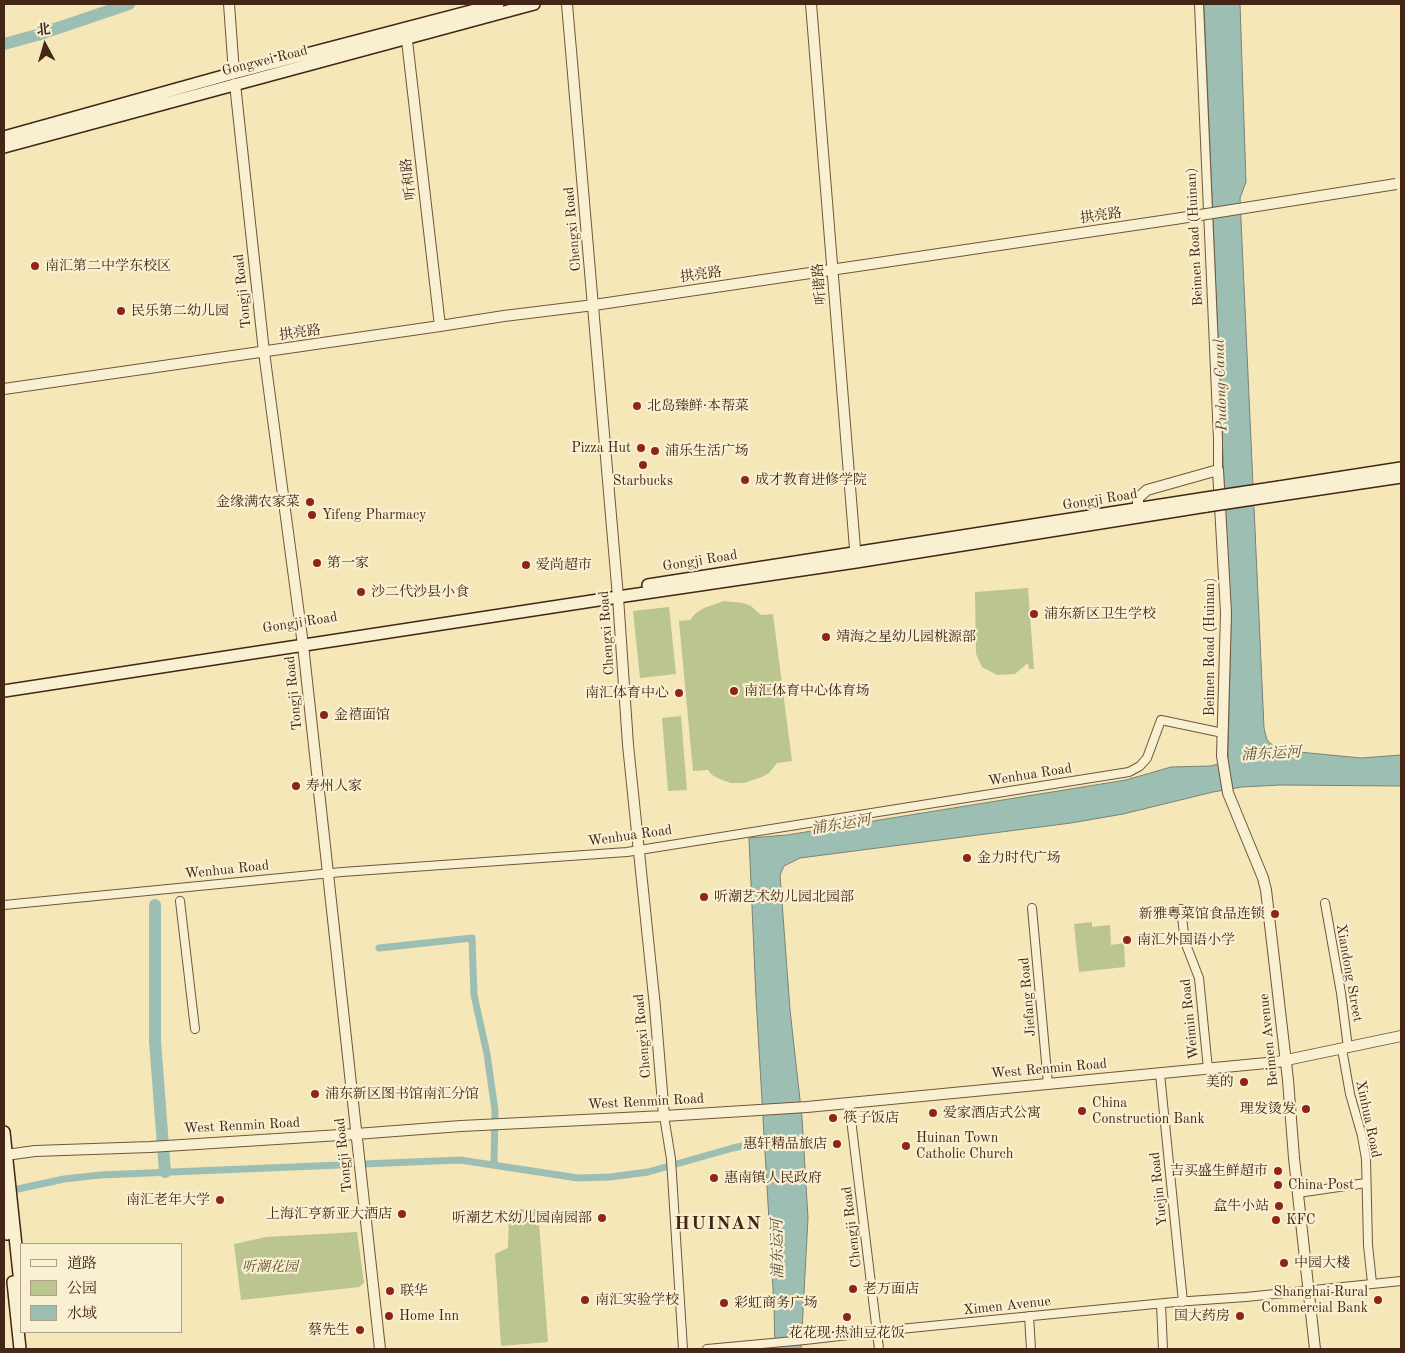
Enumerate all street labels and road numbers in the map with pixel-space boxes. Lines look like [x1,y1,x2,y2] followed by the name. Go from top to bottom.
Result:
[220,42,310,80] street label: Gongwei Road
[398,157,420,201] street label: 听和路
[1183,167,1207,307] street label: Beimen Road (Huinan)
[561,186,585,272] street label: Chengxi Road
[1079,205,1123,227] street label: 拱亮路
[231,253,255,329] street label: Tongji Road
[810,262,830,306] street label: 听谐路
[679,264,723,286] street label: 拱亮路
[278,322,322,344] street label: 拱亮路
[1061,486,1139,514] street label: Gongji Road
[661,547,739,575] street label: Gongji Road
[1202,578,1218,716] street label: Beimen Road (Huinan)
[596,590,618,676] street label: Chengxi Road
[261,609,339,637] street label: Gongji Road
[282,655,306,731] street label: Tongji Road
[987,760,1073,790] street label: Wenhua Road
[587,822,673,850] street label: Wenhua Road
[184,857,270,883] street label: Wenhua Road
[1332,923,1366,1023] street label: Xiandong Street
[1016,957,1040,1037] street label: Jiefang Road
[1177,978,1203,1060] street label: Weimin Road
[631,993,655,1079] street label: Chengxi Road
[1256,993,1282,1087] street label: Beimen Avenue
[990,1056,1108,1082] street label: West Renmin Road
[1352,1079,1384,1159] street label: Xinhua Road
[587,1091,705,1113] street label: West Renmin Road
[183,1115,301,1137] street label: West Renmin Road
[332,1117,356,1193] street label: Tongji Road
[1147,1151,1171,1227] street label: Yuejin Road
[839,1185,865,1269] street label: Chengji Road
[962,1293,1052,1319] street label: Ximen Avenue

